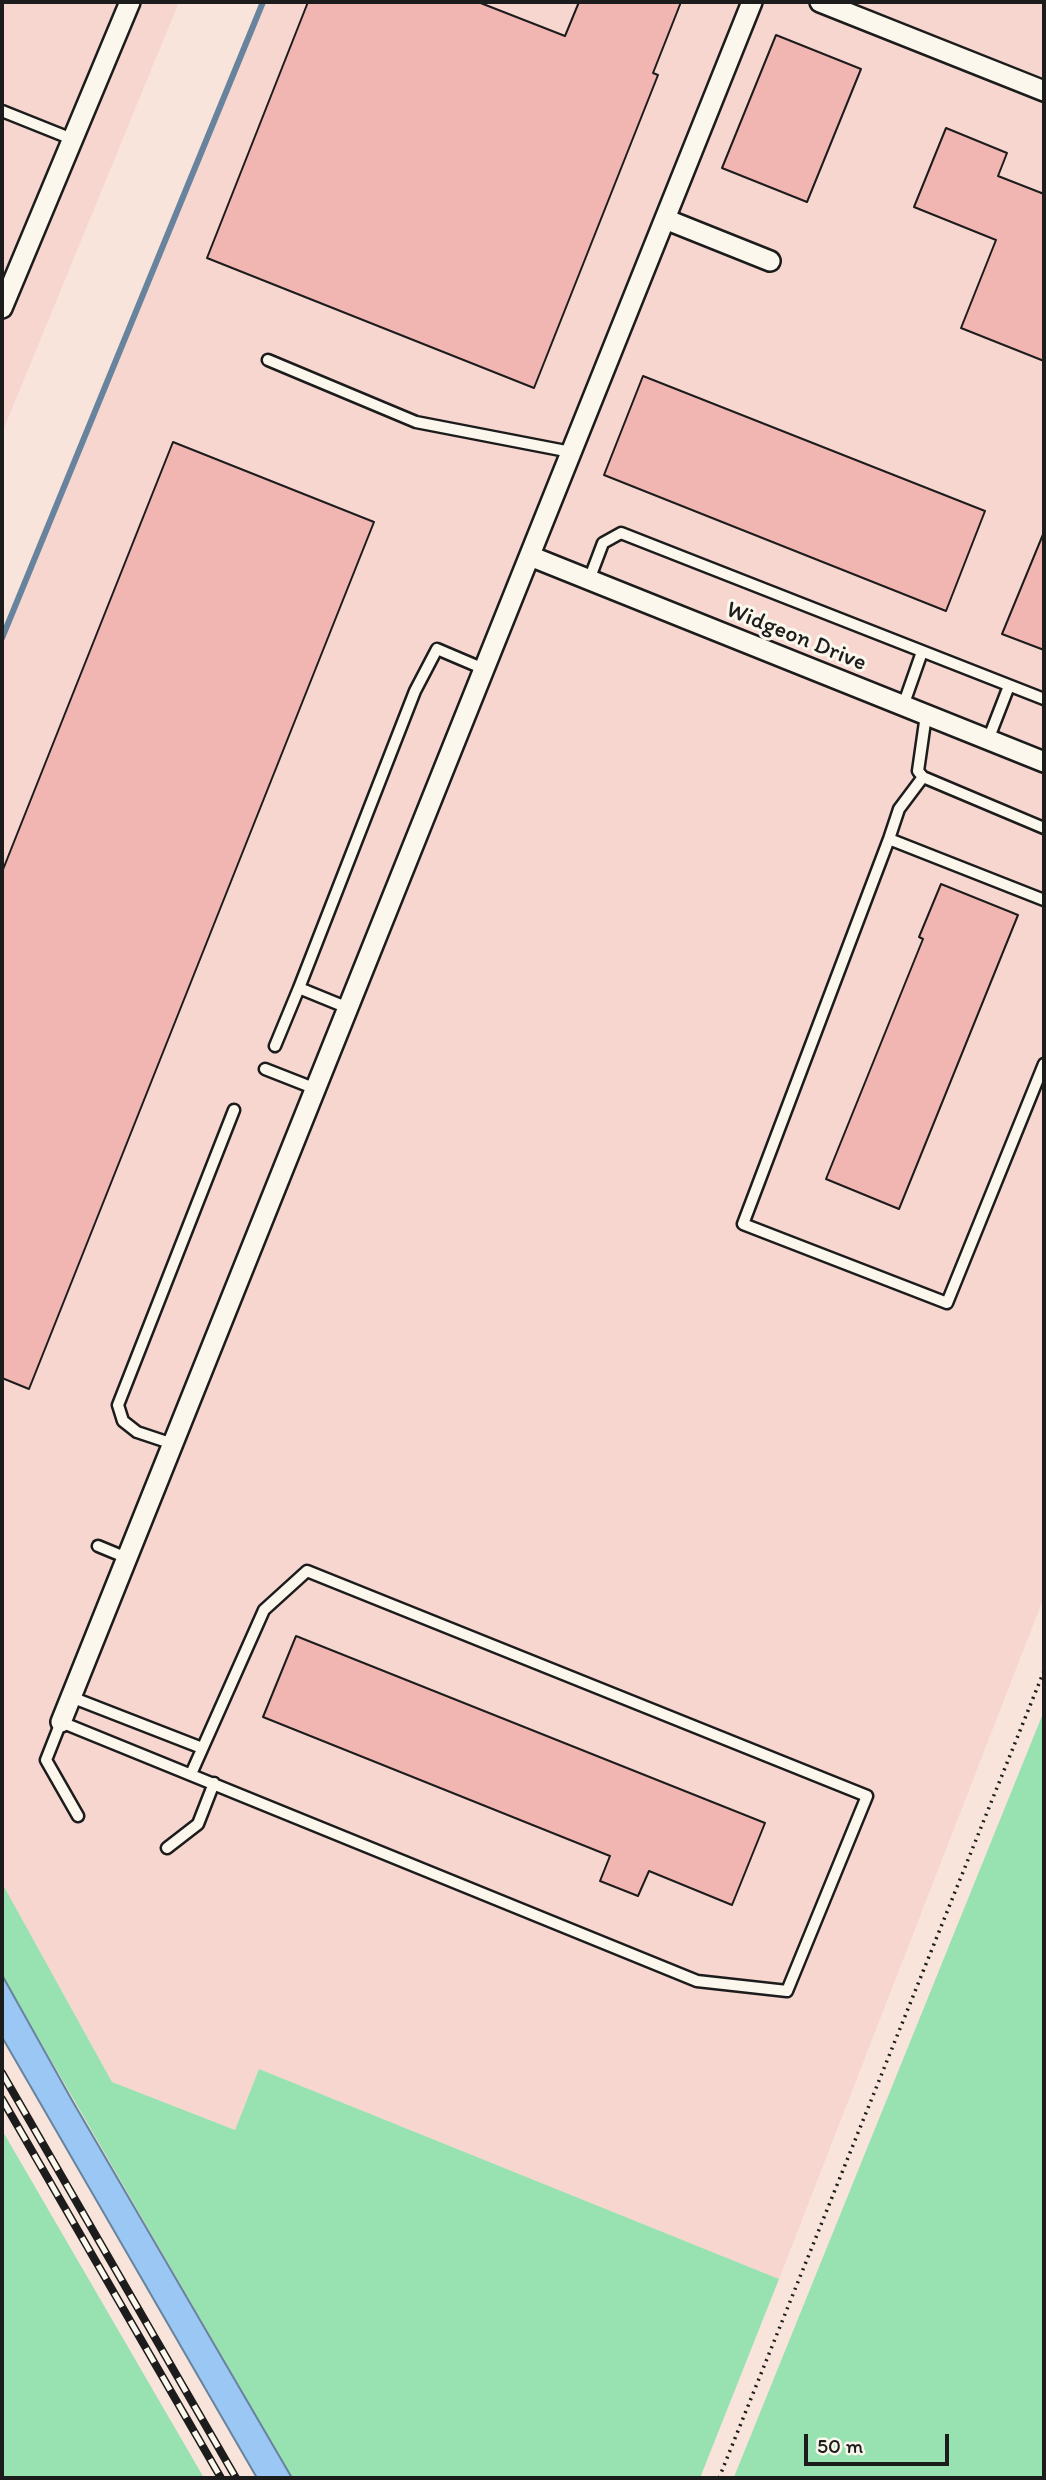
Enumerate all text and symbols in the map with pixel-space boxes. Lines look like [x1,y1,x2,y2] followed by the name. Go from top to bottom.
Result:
[722,596,870,678] street label: Widgeon Drive
[808,2420,953,2464] scale bar
[817,2433,863,2458] text: 50 m

